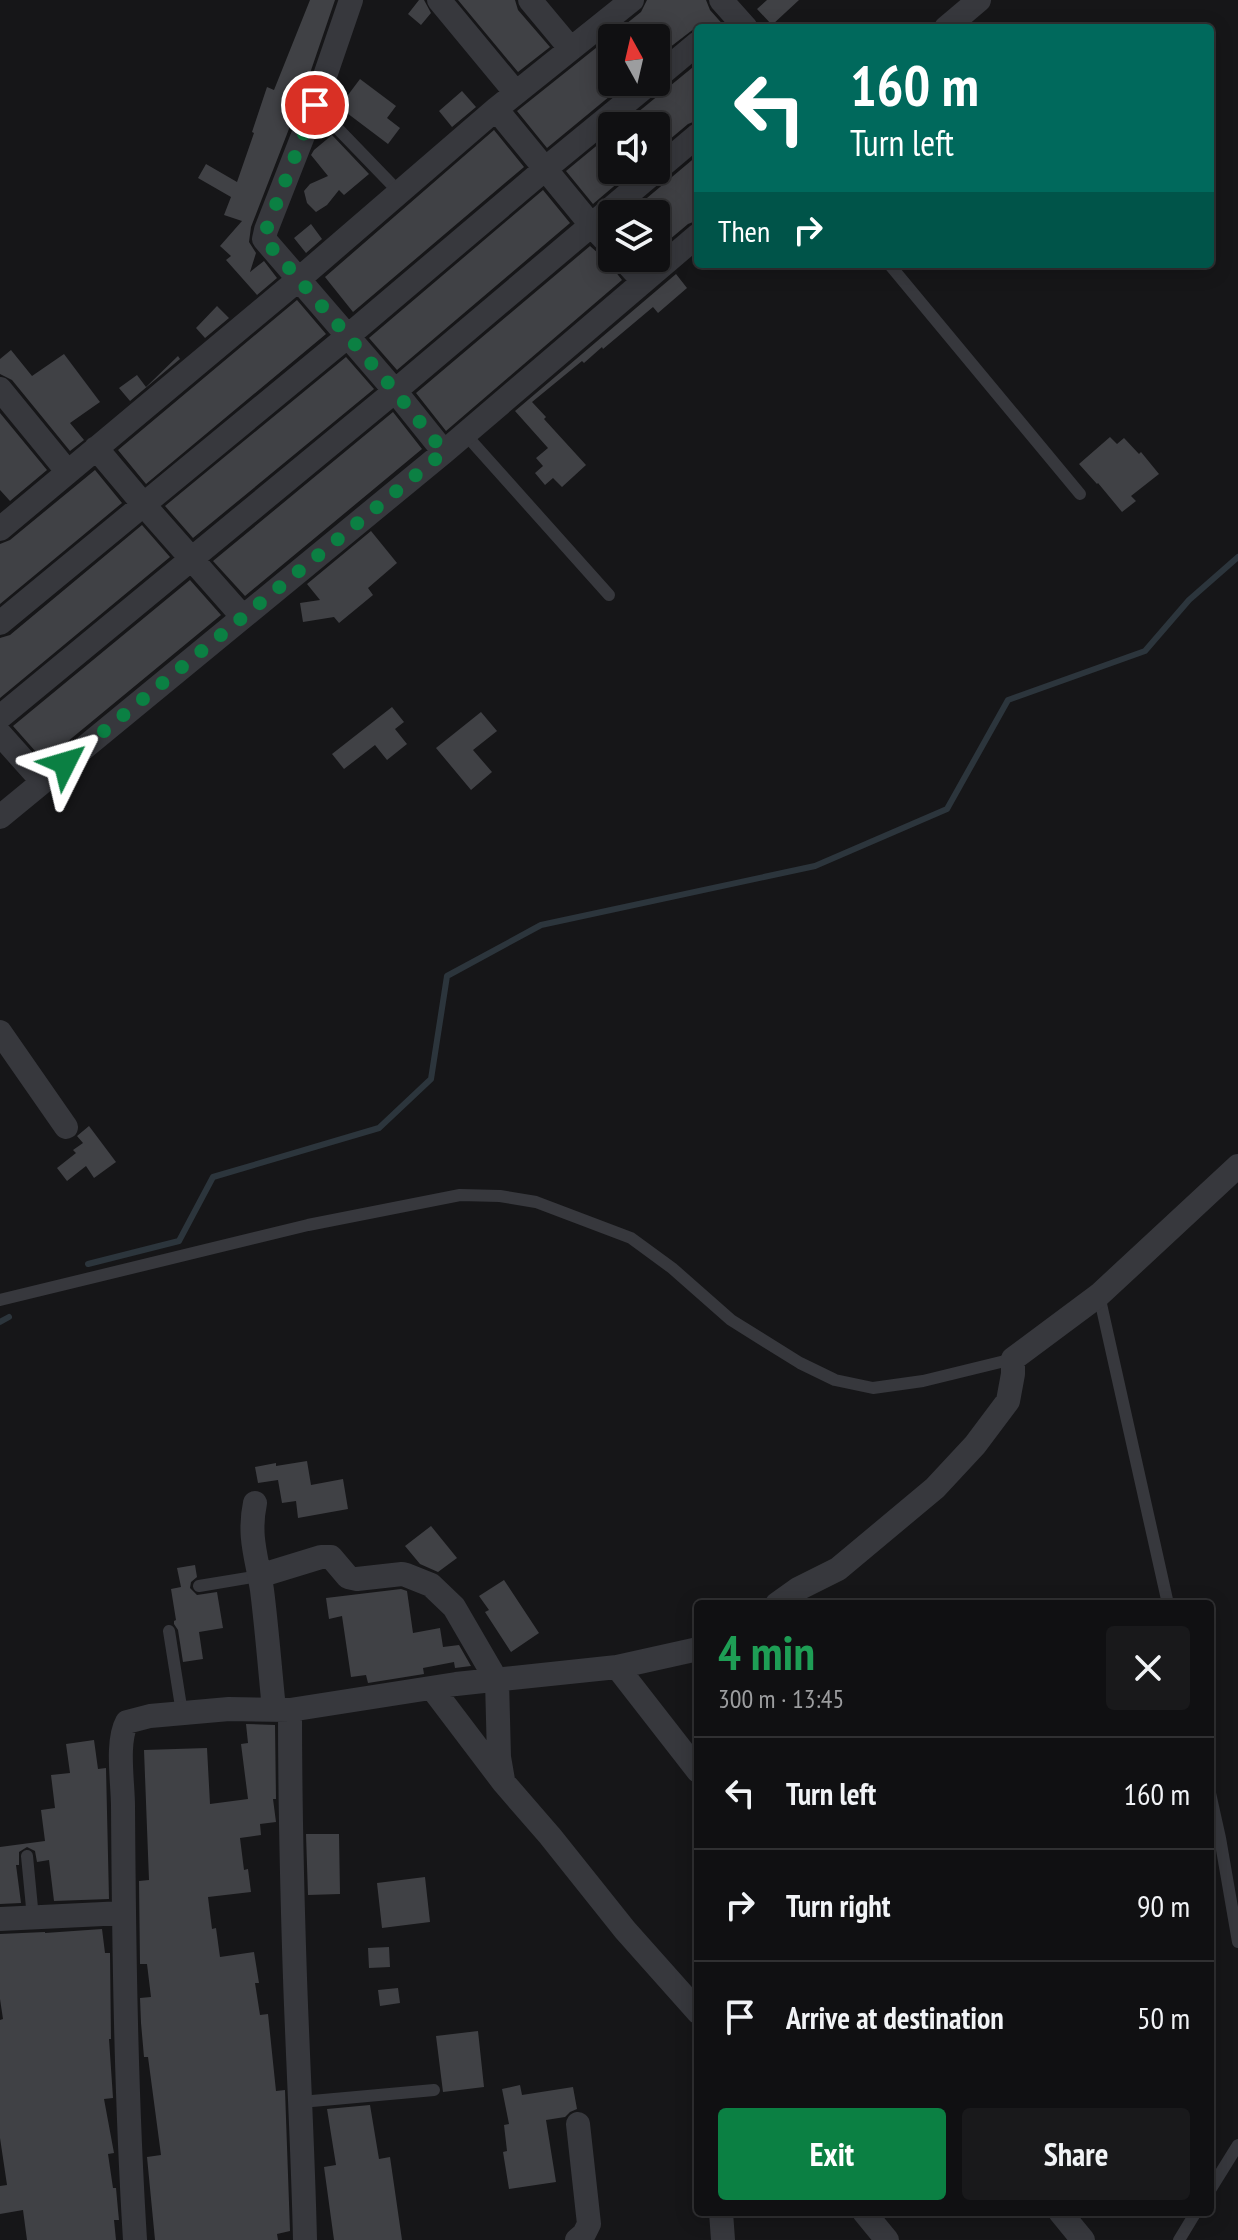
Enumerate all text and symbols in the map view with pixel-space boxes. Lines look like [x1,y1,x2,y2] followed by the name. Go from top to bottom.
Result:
[598,24,670,96] north arrow
[598,24,670,272] map controls
[850,49,979,121] text: 160 m
[718,56,822,160] icon: left
[281,71,349,139] pin
[293,83,337,127] icon: arrive
[598,112,670,184] button: sound
[850,119,954,166] text: Turn left
[598,200,670,272] button: layers
[786,208,830,252] icon: right
[718,211,770,250] text: Then
[23,721,107,805] position arrow
[718,1621,815,1683] text: 4 min
[1106,1626,1190,1710] button: close
[718,1682,844,1715] text: 300 m · 13:45
[718,1771,762,1815] icon: left
[786,1774,876,1813] text: Turn left
[1124,1774,1190,1813] text: 160 m
[718,1883,762,1927] icon: right
[786,1886,890,1925] text: Turn right
[1137,1886,1190,1925] text: 90 m
[718,1995,762,2039] icon: arrive
[786,1998,1004,2037] text: Arrive at destination
[1137,1998,1190,2037] text: 50 m
[718,2108,946,2200] button: Exit
[962,2108,1190,2200] button: Share

